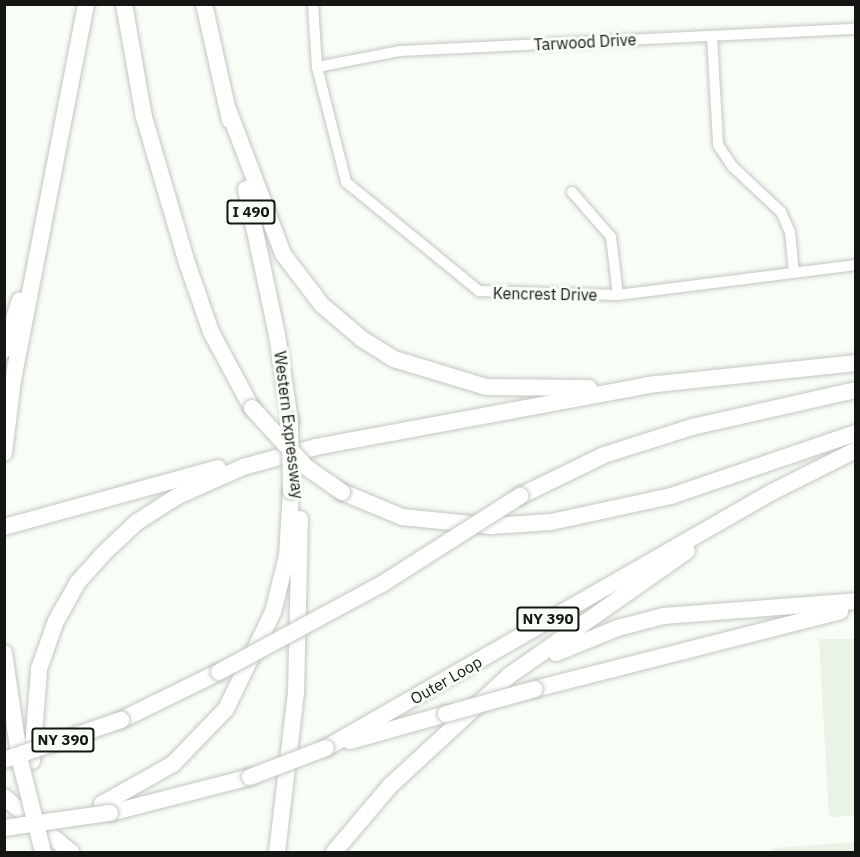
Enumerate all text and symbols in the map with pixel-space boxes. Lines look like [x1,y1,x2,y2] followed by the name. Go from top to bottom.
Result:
[533,30,637,54] street label: Tarwood Drive
[226,200,276,224] road number: I 490
[493,283,597,305] street label: Kencrest Drive
[270,350,308,500] street label: Western Expressway
[515,607,581,631] road number: NY 390
[407,652,485,708] street label: Outer Loop
[30,728,96,752] road number: NY 390

